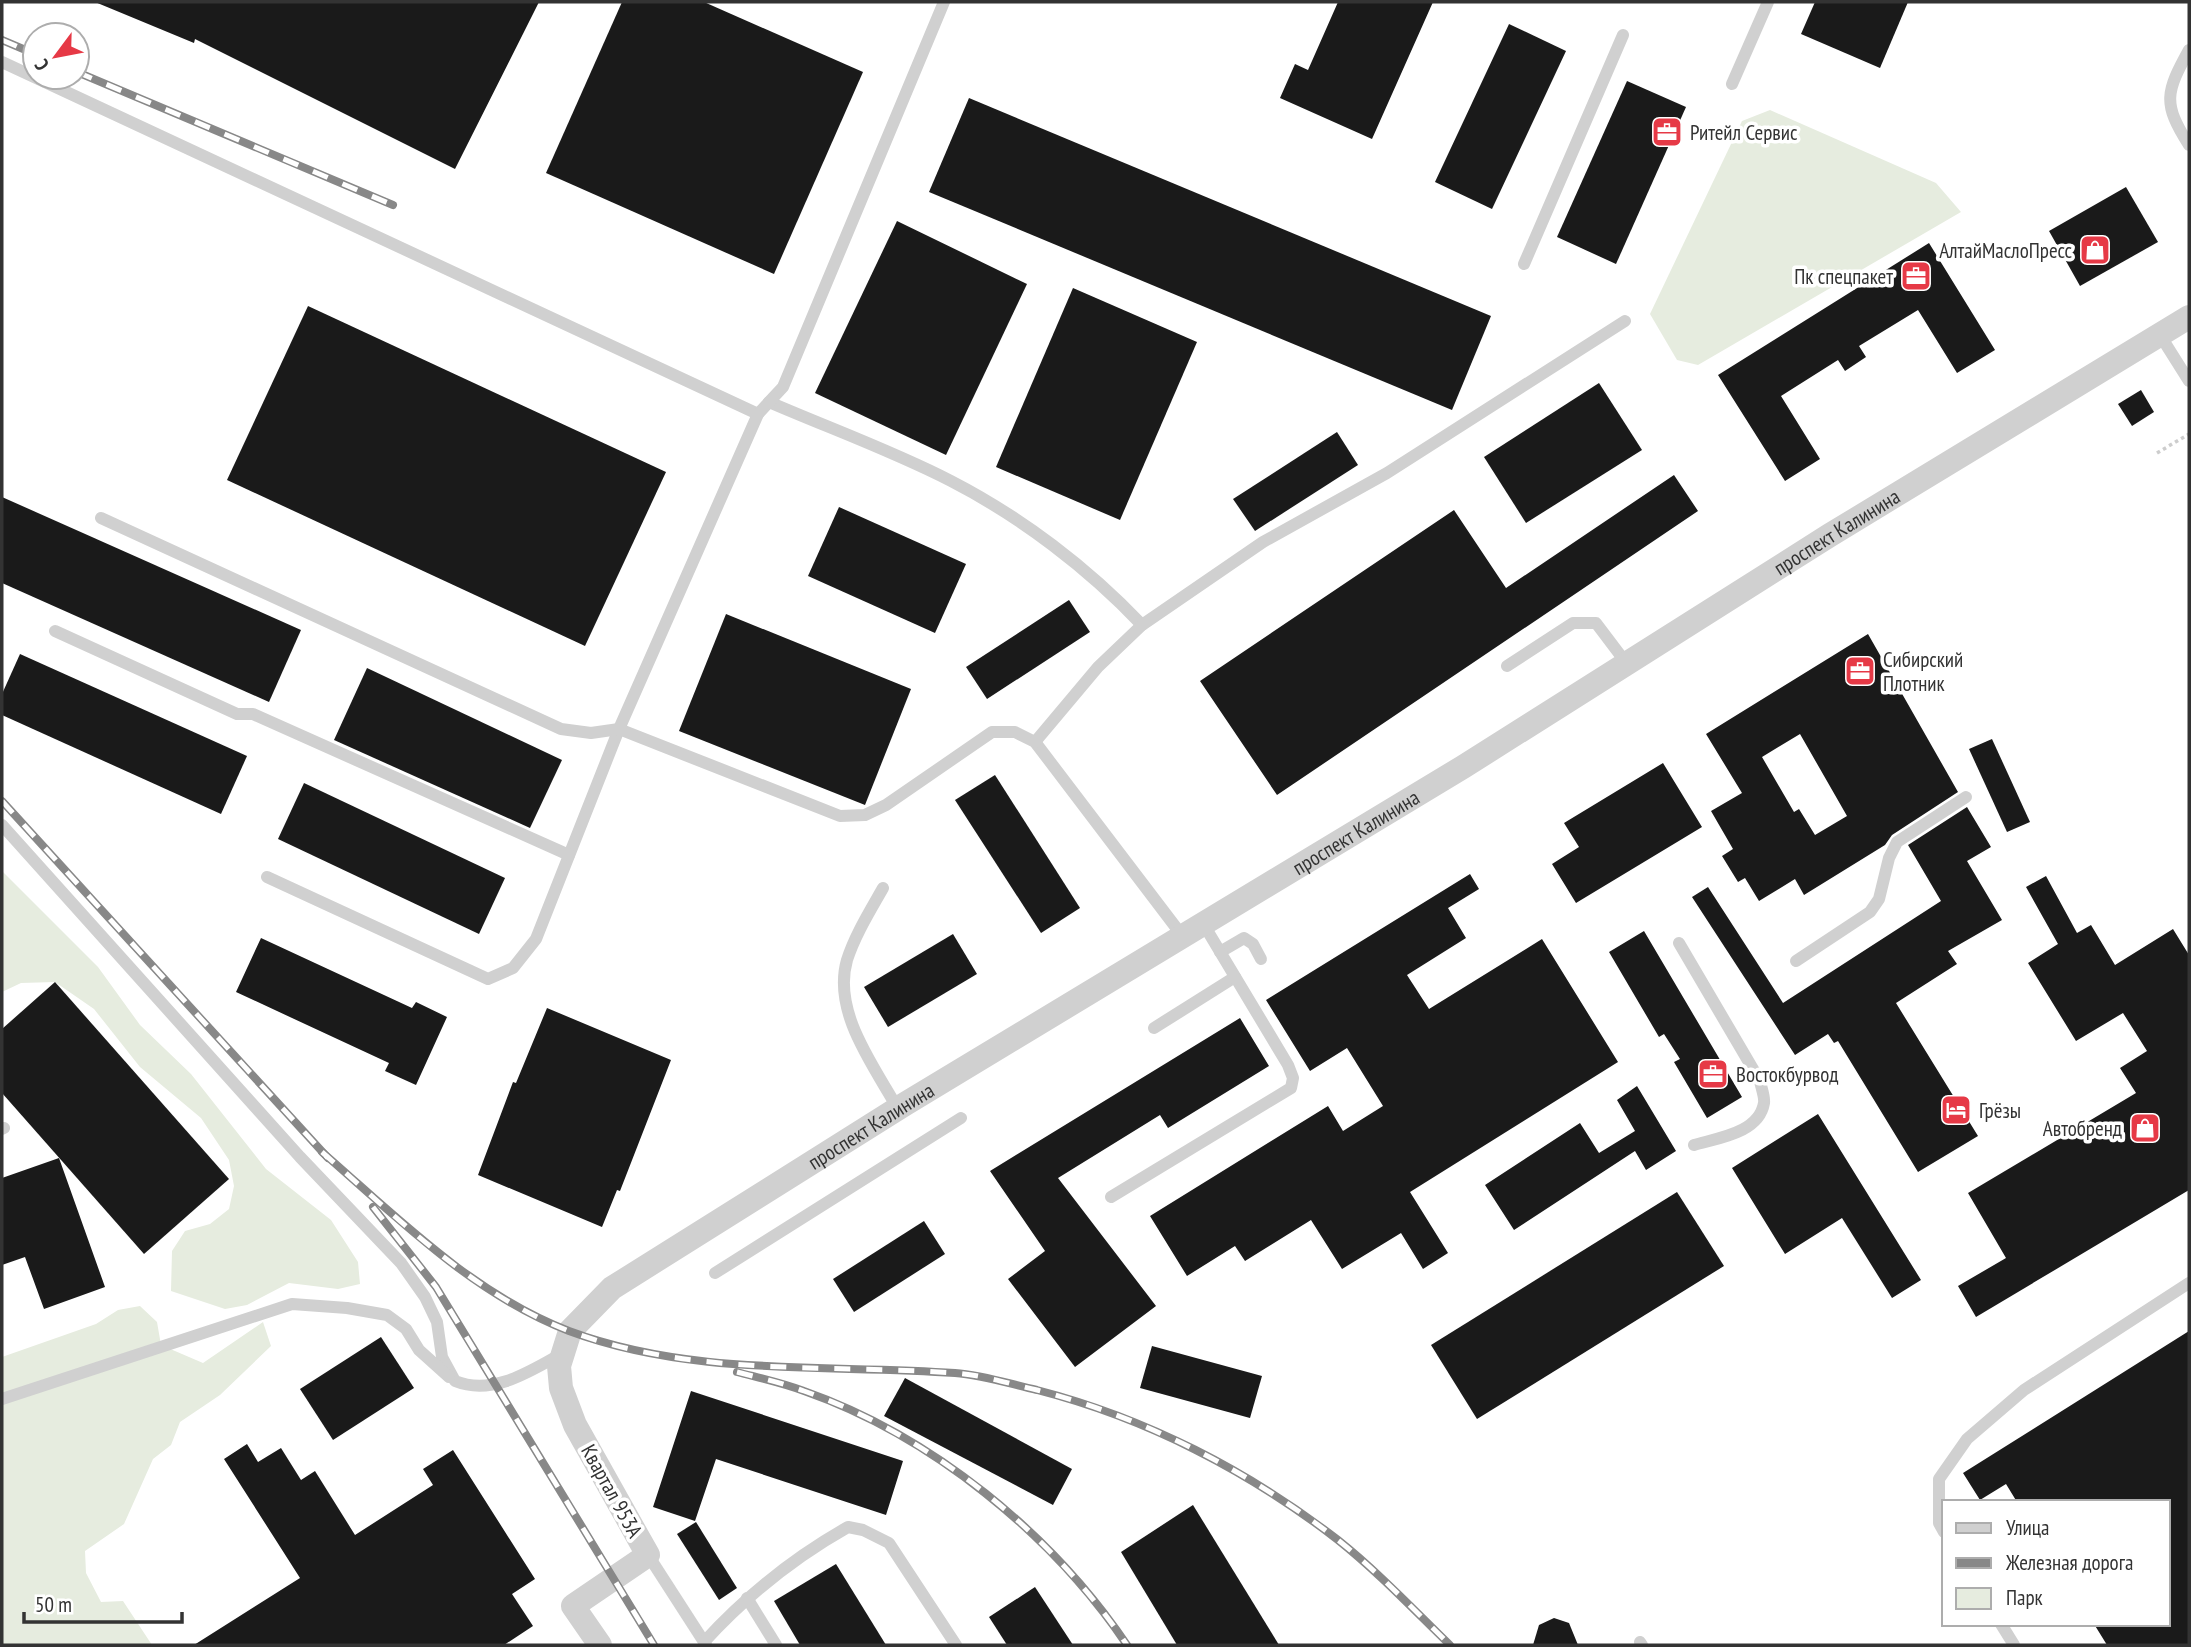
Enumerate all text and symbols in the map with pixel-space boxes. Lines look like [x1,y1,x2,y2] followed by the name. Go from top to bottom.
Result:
[21,21,91,91] north arrow
[29,55,54,75] text: С
[1650,115,1684,149] office icon: Ритейл Сервис
[1690,119,1798,146] place label: Ритейл Сервис
[2078,233,2112,267] shop icon: АлтайМаслоПресс
[1939,237,2073,264] place label: АлтайМаслоПресс
[1899,259,1933,293] office icon: Пк спецпакет
[1794,263,1893,290] place label: Пк спецпакет
[1768,482,1905,581] street label: проспект Калинина
[1883,646,1963,697] place label: Сибирский Плотник
[1843,654,1877,688] office icon: Сибирский Плотник
[1287,783,1424,881] street label: проспект Калинина
[1696,1057,1730,1091] office icon: Востокбурвод
[1736,1061,1839,1088] place label: Востокбурвод
[803,1076,939,1175] street label: проспект Калинина
[1939,1093,1973,1127] hotel icon: Грёзы
[1979,1097,2021,1124] place label: Грёзы
[2128,1111,2162,1145] shop icon: Автобренд
[2043,1115,2122,1142] place label: Автобренд
[575,1440,649,1542] street label: Квартал 953А
[1942,1500,2170,1626] legend
[2006,1514,2049,1541] text: Улица
[2005,1549,2133,1576] text: Железная дорога
[24,1580,182,1624] scale bar
[2006,1584,2043,1611] text: Парк
[35,1591,72,1618] text: 50 m

